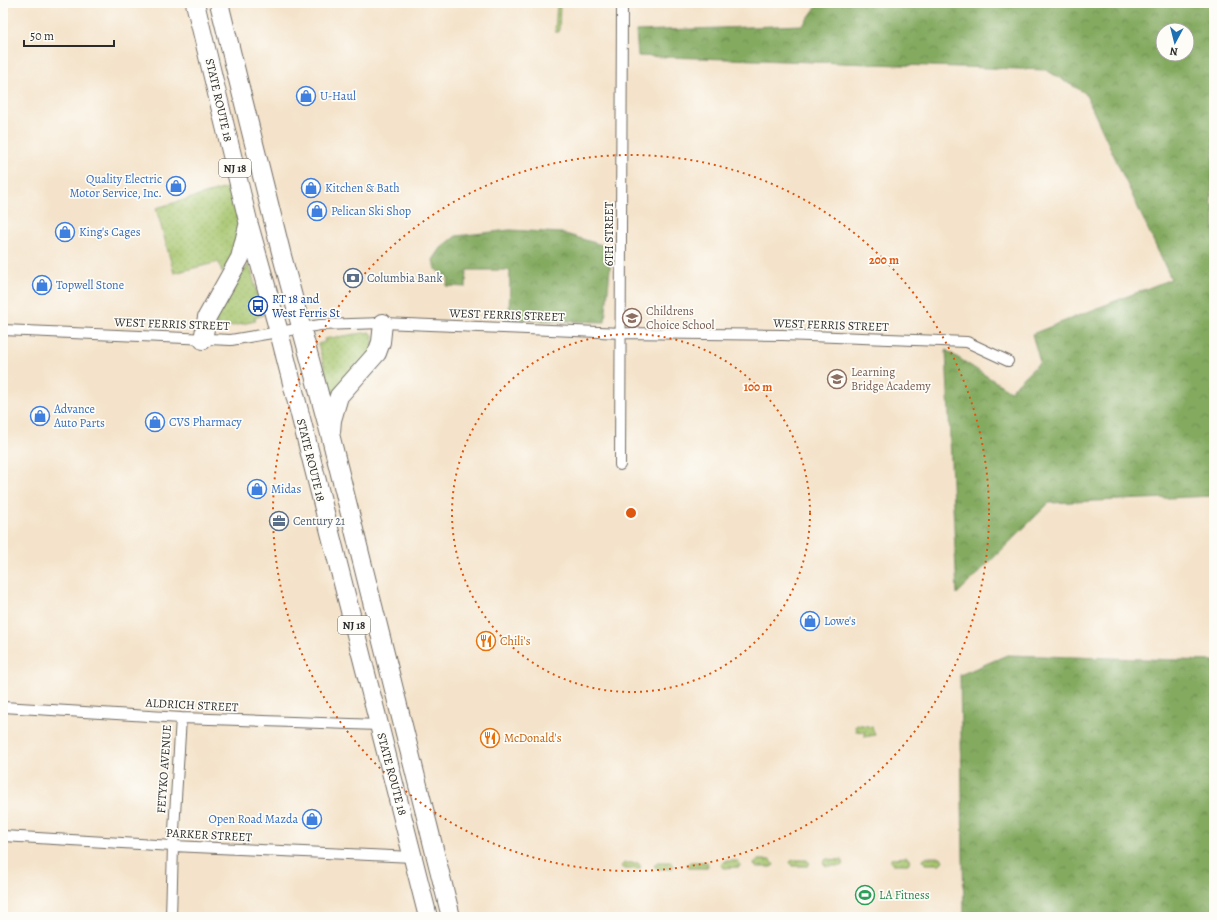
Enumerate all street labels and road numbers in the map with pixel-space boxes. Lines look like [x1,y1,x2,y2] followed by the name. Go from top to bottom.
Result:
[202,57,236,143] street label: STATE ROUTE 18
[219,159,251,177] road number: NJ 18
[601,201,617,266] street label: 6TH STREET
[448,305,565,325] street label: WEST FERRIS STREET
[113,314,230,334] street label: WEST FERRIS STREET
[772,315,889,335] street label: WEST FERRIS STREET
[293,417,329,503] street label: STATE ROUTE 18
[338,616,370,634] road number: NJ 18
[144,695,239,715] street label: ALDRICH STREET
[153,724,175,814] street label: FETYKO AVENUE
[373,731,411,817] street label: STATE ROUTE 18
[166,825,253,845] street label: PARKER STREET

